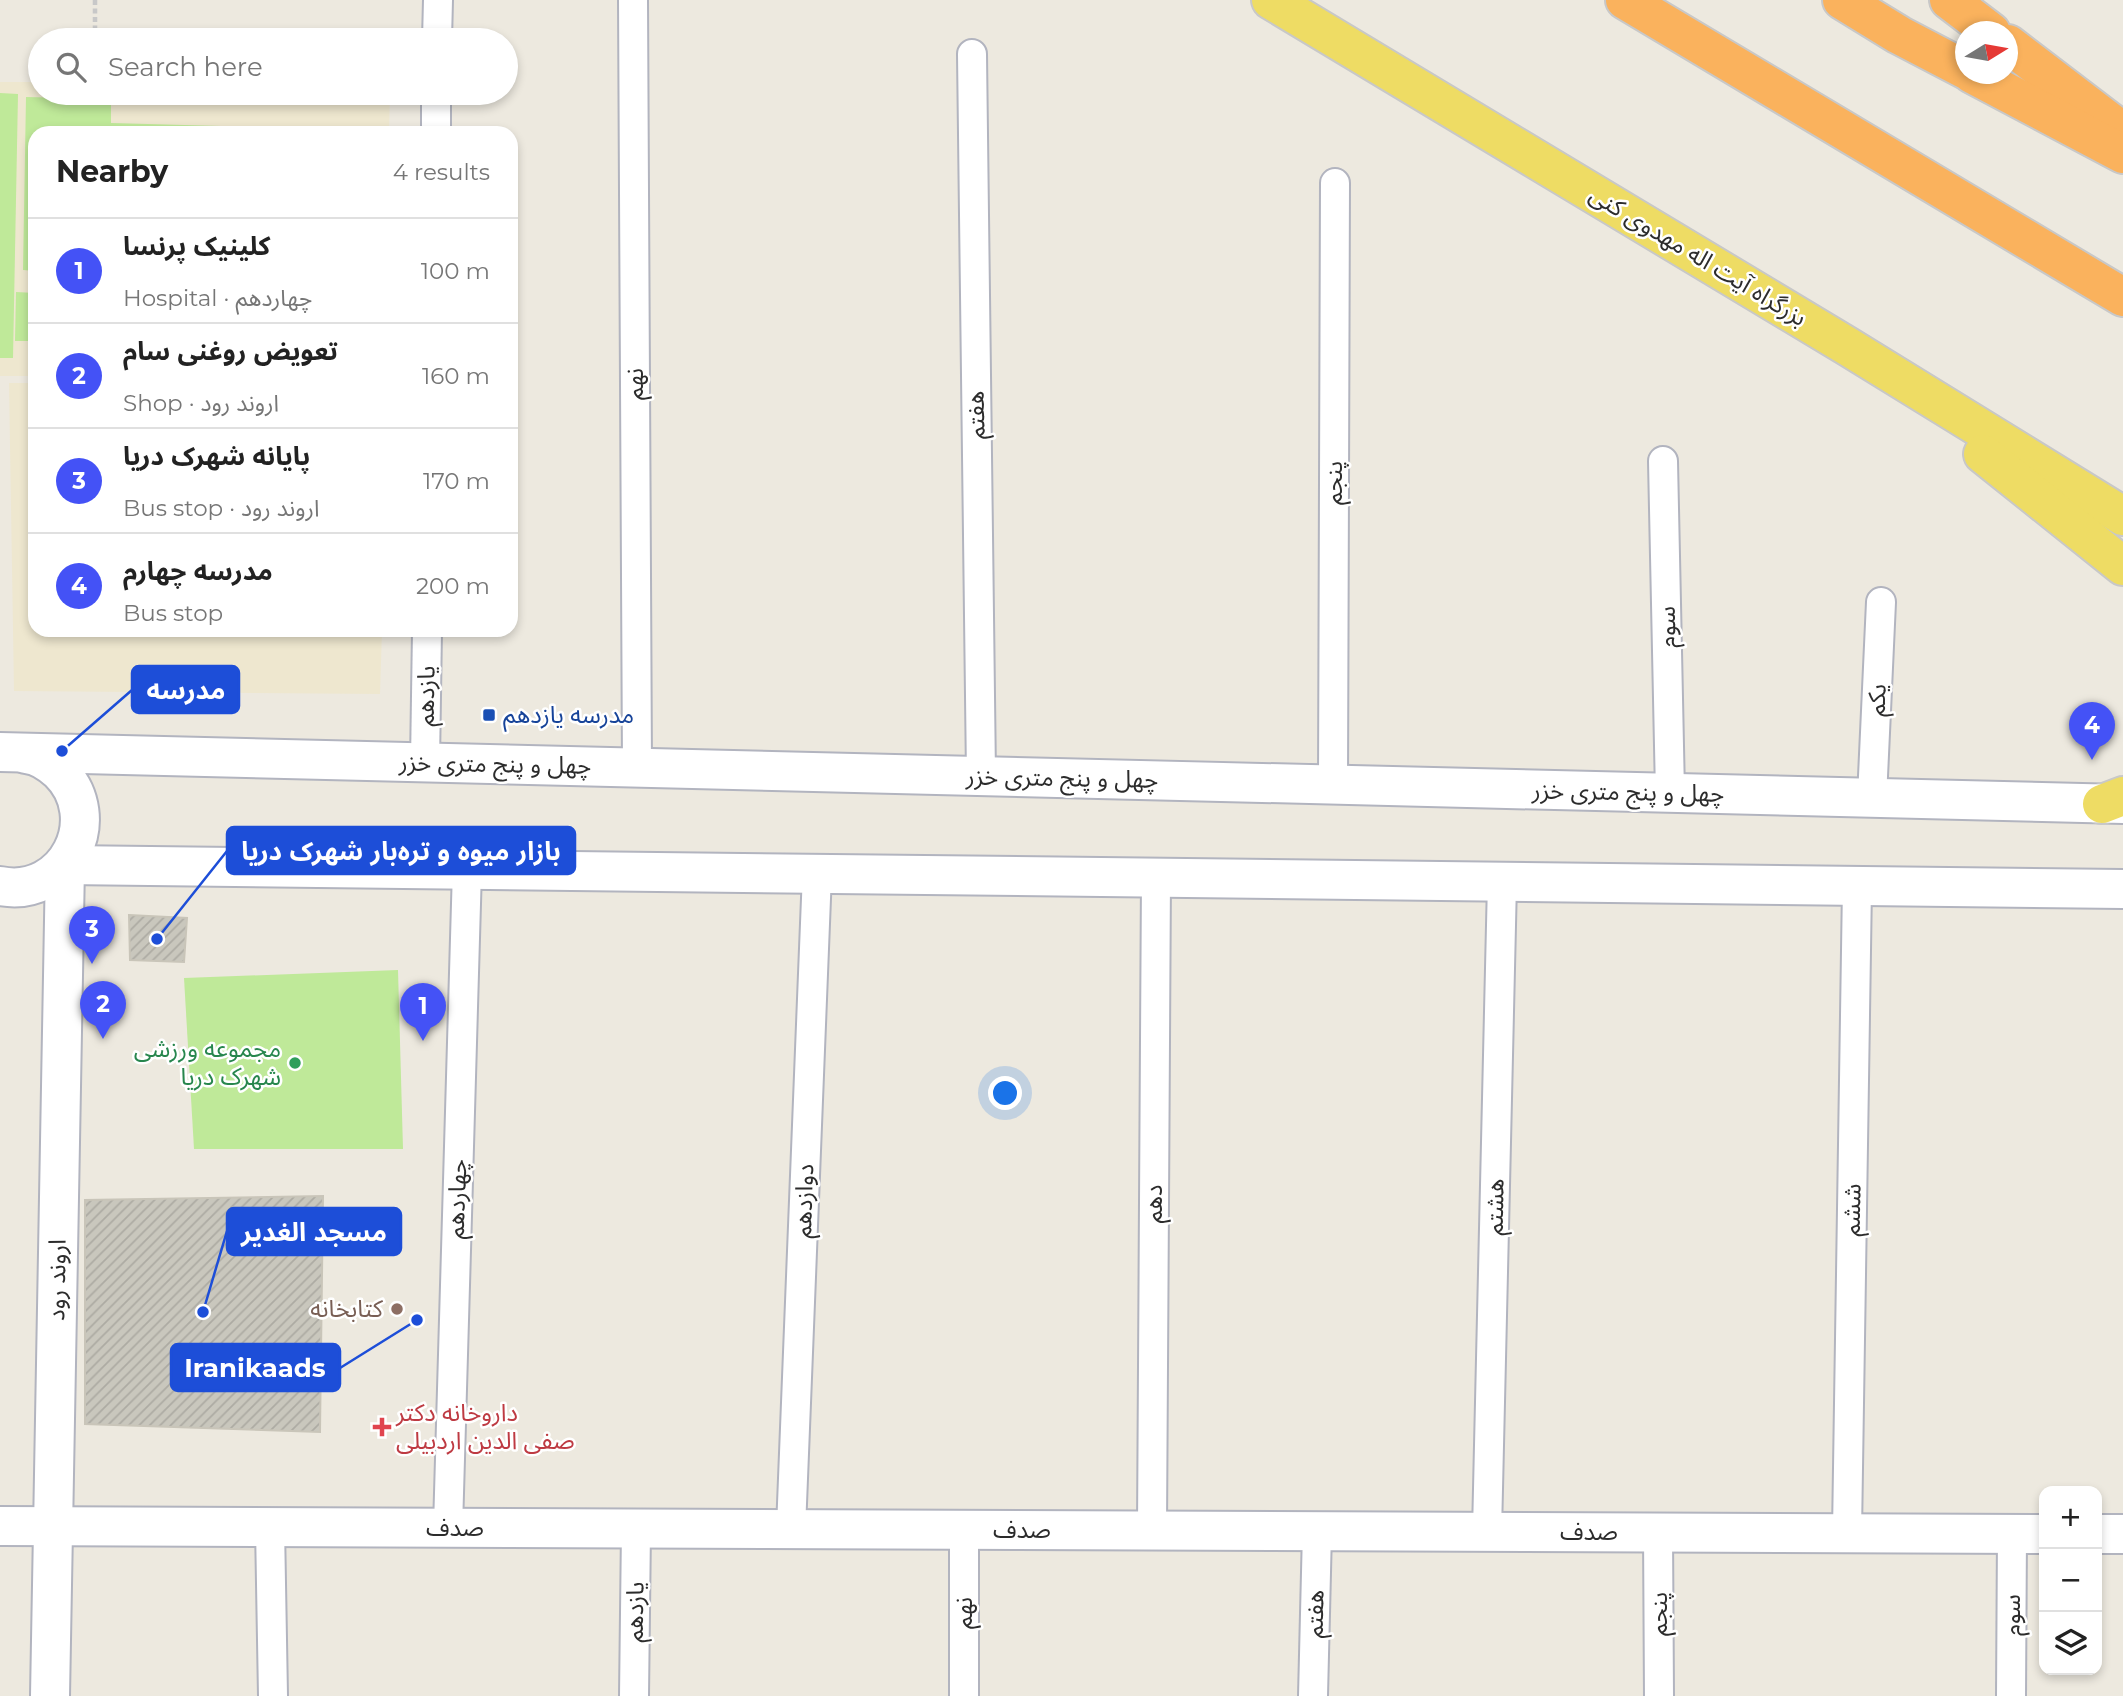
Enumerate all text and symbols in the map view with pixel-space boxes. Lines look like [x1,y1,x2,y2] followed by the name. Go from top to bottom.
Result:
[1955,21,2018,84] north arrow
[28,28,518,105] search box
[52,48,90,86] icon: search
[108,51,263,83] text: Search here
[56,153,168,190] text: Nearby
[393,158,490,186] text: 4 results
[1584,179,1812,332] street label: بزرگراه آیت اله مهدوی کنی
[123,230,270,262] text: کلینیک پرنسا
[74,257,84,285] text: 1
[421,257,490,285] text: 100 m
[123,284,312,312] text: Hospital · چهاردهم
[123,335,338,367] text: تعویض روغنی سام
[72,362,86,390] text: 2
[422,362,490,390] text: 160 m
[620,368,652,400] street label: نهم
[123,389,279,417] text: Shop · اروند رود
[961,391,993,439] street label: هفتم
[123,440,310,472] text: پایانه شهرک دریا
[1319,461,1351,505] street label: پنجم
[72,467,86,495] text: 3
[423,467,490,495] text: 170 m
[123,494,319,522] text: Bus stop · اروند رود
[123,555,273,587] text: مدرسه چهارم
[71,572,87,600] text: 4
[416,572,490,600] text: 200 m
[123,599,223,627] text: Bus stop
[1652,606,1685,648] street label: سوم
[410,665,444,727] street label: یازدهم
[132,666,239,713] callout: مدرسه
[147,674,226,706] text: مدرسه
[1861,683,1895,717] street label: یکم
[503,700,634,732] place label: مدرسه یازدهم
[2069,702,2115,760] pin: 4
[481,707,497,723] marker: مدرسه یازدهم
[397,747,591,783] street label: چهل و پنج متری خزر
[964,761,1158,797] street label: چهل و پنج متری خزر
[1530,775,1724,811] street label: چهل و پنج متری خزر
[227,827,575,874] callout: بازار میوه و تره‌بار شهرک دریا
[241,835,561,867] text: بازار میوه و تره‌بار شهرک دریا
[69,906,115,964] pin: 3
[80,981,126,1039] pin: 2
[400,983,446,1041] pin: 1
[134,1034,281,1091] place label: مجموعه ورزشی شهرک دریا
[287,1055,303,1071] marker: مجموعه ورزشی شهرک دریا
[988,1076,1022,1110] your location
[441,1158,475,1240] street label: چهاردهم
[788,1163,822,1239] street label: دوازدهم
[1480,1178,1512,1236] street label: هشتم
[1837,1183,1869,1237] street label: ششم
[1139,1185,1171,1223] street label: دهم
[227,1208,401,1255] callout: مسجد الغدیر
[240,1216,387,1248] text: مسجد الغدیر
[41,1239,72,1321] street label: اروند رود
[310,1294,384,1323] place label: کتابخانه
[389,1301,405,1317] marker: کتابخانه
[171,1344,340,1391] callout: Iranikaads
[184,1352,326,1384] text: Iranikaads
[395,1398,575,1455] place label: داروخانه دکتر صفی الدین اردبیلی
[374,1419,390,1435] marker: داروخانه دکتر صفی الدین اردبیلی
[2039,1486,2102,1675] map controls
[2039,1486,2102,1549] button: +
[426,1513,484,1542] street label: صدف
[993,1515,1051,1544] street label: صدف
[1560,1517,1618,1546] street label: صدف
[2039,1549,2102,1612] button: −
[619,1581,653,1643] street label: یازدهم
[1300,1590,1332,1638] street label: هفتم
[1644,1592,1676,1636] street label: پنجم
[1997,1594,2030,1636] street label: سوم
[949,1597,981,1629] street label: نهم
[2039,1612,2102,1675] button: layers

